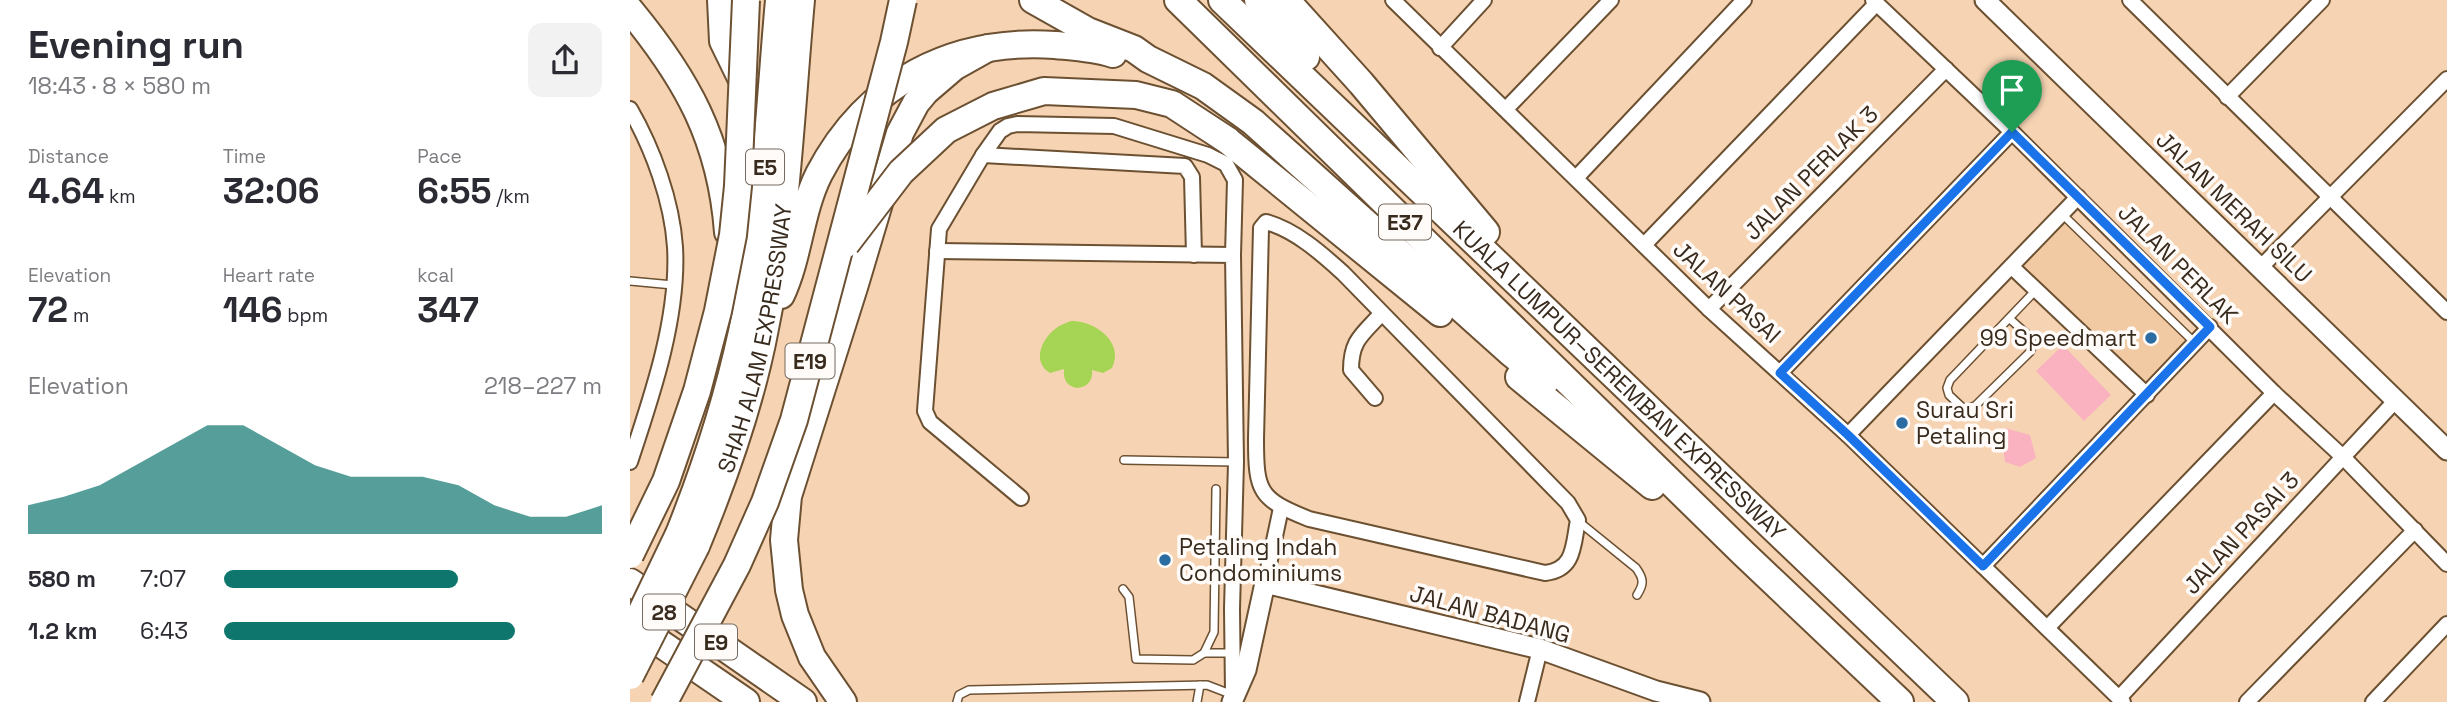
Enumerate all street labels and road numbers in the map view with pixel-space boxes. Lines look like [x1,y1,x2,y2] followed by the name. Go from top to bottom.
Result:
[1738,100,1884,246] street label: JALAN PERLAK 3
[2150,125,2318,289] street label: JALAN MERAH SILU
[746,150,784,184] road number: E5
[2112,198,2244,330] street label: JALAN PERLAK
[711,202,799,477] street label: SHAH ALAM EXPRESSWAY
[1379,204,1431,240] road number: E37
[1446,214,1792,547] street label: KUALA LUMPUR–SEREMBAN EXPRESSWAY
[1667,234,1787,350] street label: JALAN PASAI
[786,344,834,378] road number: E19
[2177,466,2305,600] street label: JALAN PASAI 3
[1406,578,1574,650] street label: JALAN BADANG
[643,594,685,630] road number: 28
[695,624,737,660] road number: E9

